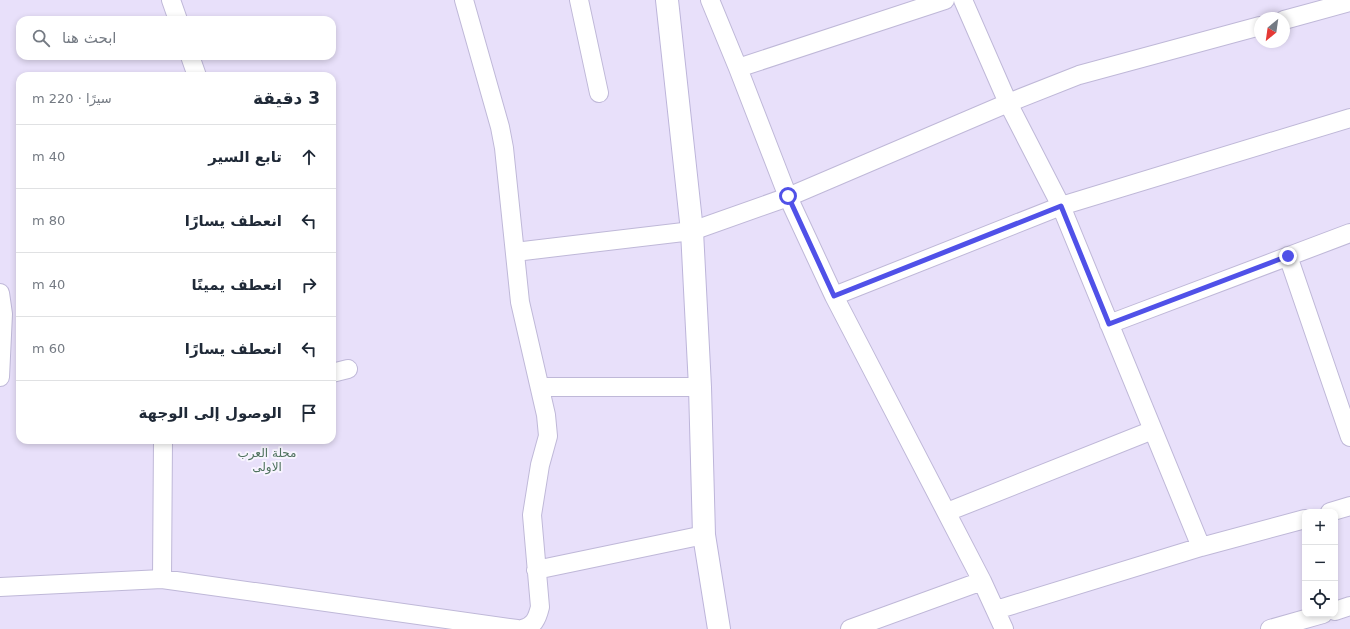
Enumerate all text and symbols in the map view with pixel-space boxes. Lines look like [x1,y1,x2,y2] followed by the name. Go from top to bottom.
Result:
[1254,12,1290,48] north arrow
[16,16,336,60] search box
[30,27,52,49] icon: search
[62,29,117,47] text: ابحث هنا
[253,88,320,108] text: 3 دقيقة
[32,91,112,106] text: سيرًا · 220 m
[298,146,320,168] icon: ahead
[208,148,282,166] text: تابع السير
[32,149,65,164] text: 40 m
[779,187,797,205] route start
[298,210,320,232] icon: left
[185,212,282,230] text: انعطف يسارًا
[32,213,65,228] text: 80 m
[1279,247,1297,265] route end
[298,274,320,296] icon: right
[191,276,282,294] text: انعطف يمينًا
[32,277,65,292] text: 40 m
[298,338,320,360] icon: left
[185,340,282,358] text: انعطف يسارًا
[32,341,65,356] text: 60 m
[298,402,320,424] icon: arrive
[139,404,282,422] text: الوصول إلى الوجهة
[237,446,297,475] district label: محلة العرب الاولى
[1302,509,1338,617] map controls
[1302,509,1338,545] button: +
[1302,545,1338,581] button: −
[1302,581,1338,617] button: locate

